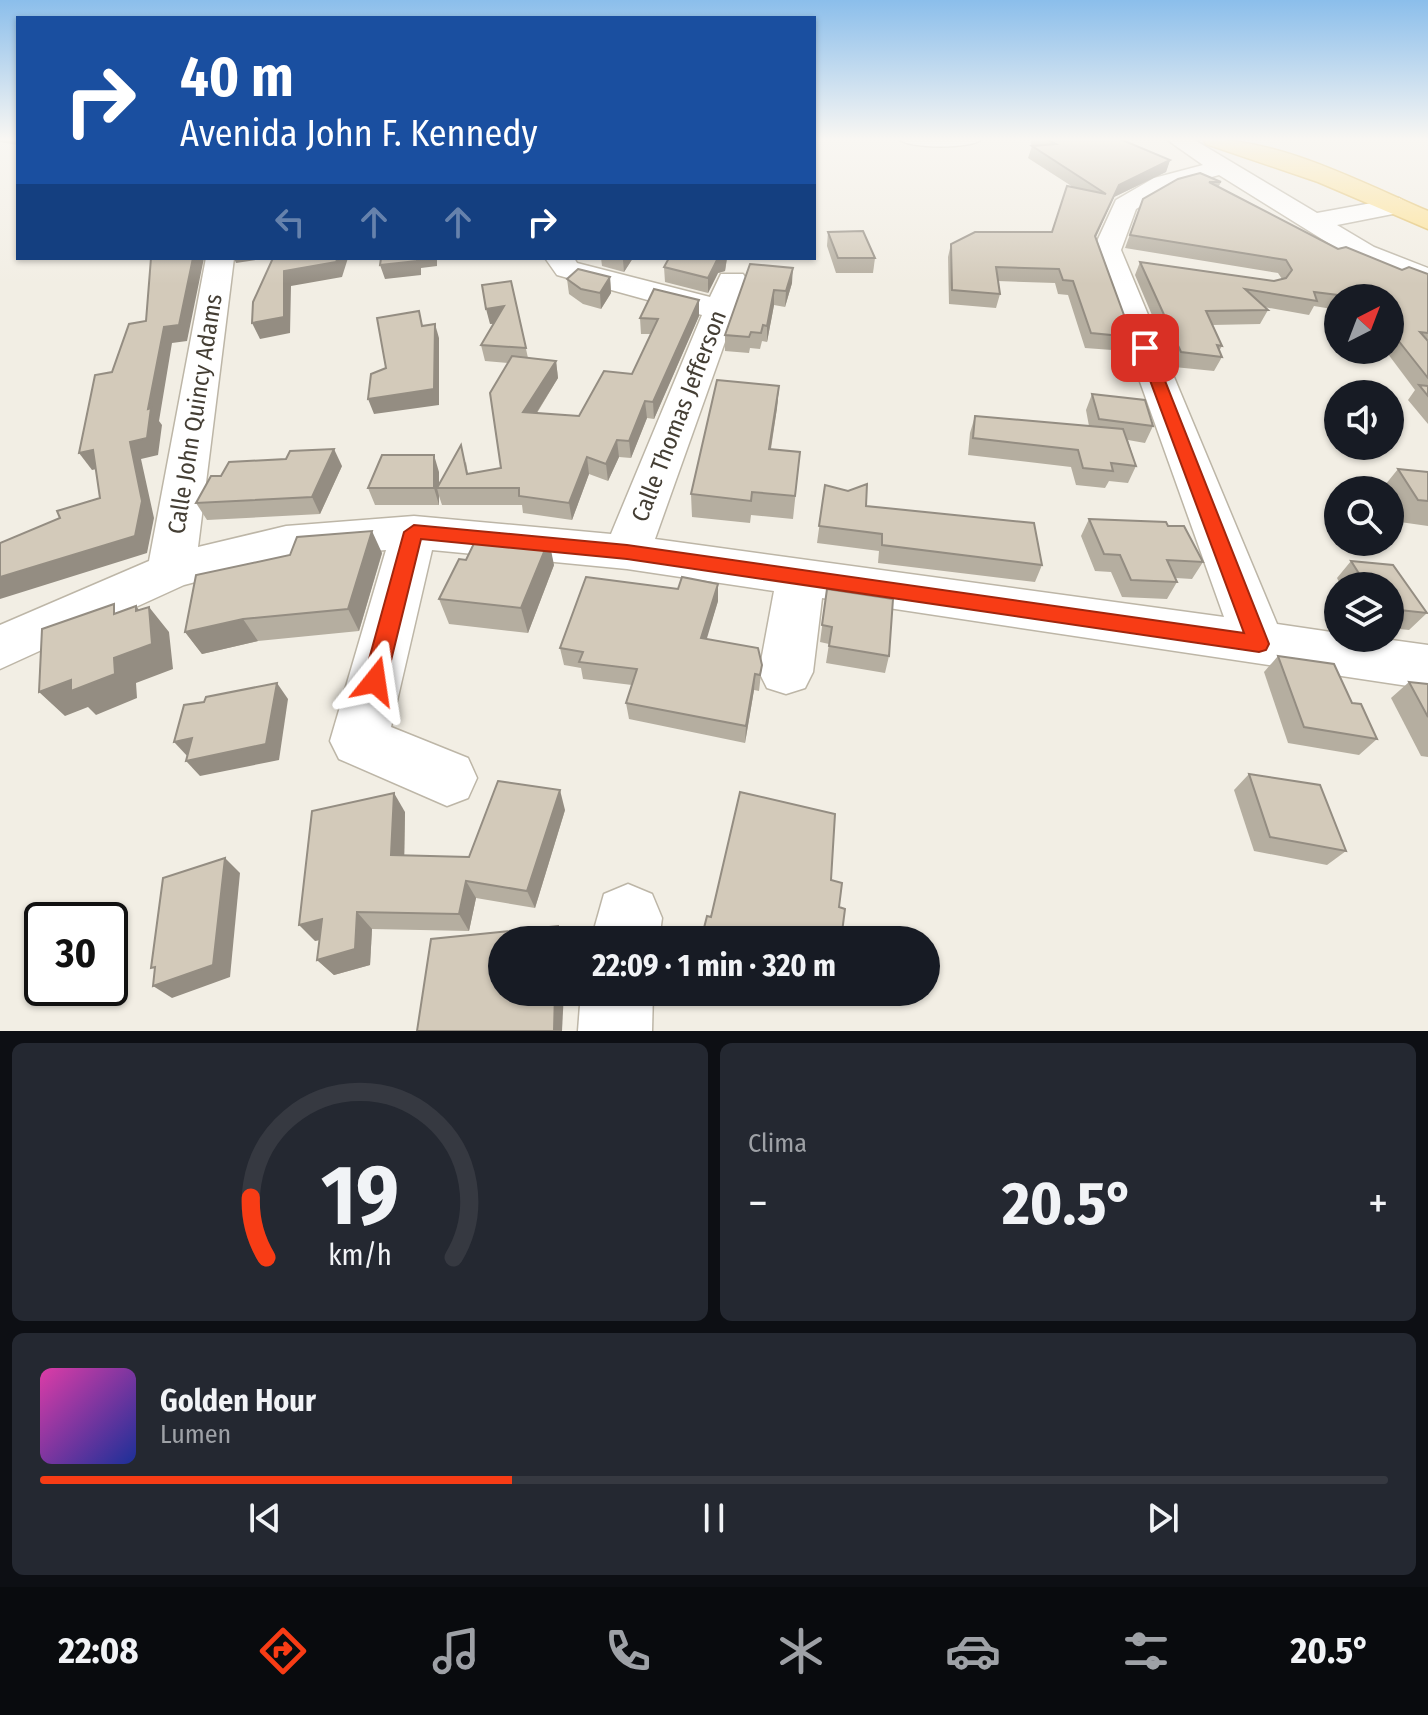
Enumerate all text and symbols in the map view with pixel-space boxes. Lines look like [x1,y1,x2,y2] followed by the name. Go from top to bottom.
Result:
[180,44,294,111] text: 40 m
[48,48,152,152] icon: right
[180,112,538,156] text: Avenida John F. Kennedy
[268,200,312,244] icon: left
[352,200,396,244] icon: ahead
[436,200,480,244] icon: ahead
[520,200,564,244] icon: right
[1324,284,1404,364] north arrow
[1324,284,1404,652] map controls
[162,292,228,536] street label: Calle John Quincy Adams
[626,306,732,526] street label: Calle Thomas Jefferson
[1111,314,1179,382] pin
[1123,326,1167,370] icon: arrive
[1324,380,1404,460] button: sound
[1324,476,1404,556] button: search
[1324,572,1404,652] button: layers
[333,639,417,723] position arrow
[24,902,128,1006] speed limit sign: 30
[592,948,836,984] text: 22:09 · 1 min · 320 m
[748,1128,807,1159] text: Clima
[321,1146,399,1246] text: 19
[1002,1168,1134,1240] text: 20.5°
[748,1177,768,1230] text: −
[1368,1177,1388,1230] text: +
[328,1238,392,1273] text: km/h
[160,1383,316,1419] text: Golden Hour
[160,1419,231,1450] text: Lumen
[243,1496,287,1540] icon: previous
[692,1496,736,1540] icon: pause
[1141,1496,1185,1540] icon: next
[255,1623,311,1679] icon: directions
[428,1623,484,1679] icon: music
[600,1623,656,1679] icon: phone
[773,1623,829,1679] icon: climate
[945,1623,1001,1679] icon: car
[1118,1623,1174,1679] icon: filters
[58,1629,139,1673] text: 22:08
[1291,1629,1370,1673] text: 20.5°

